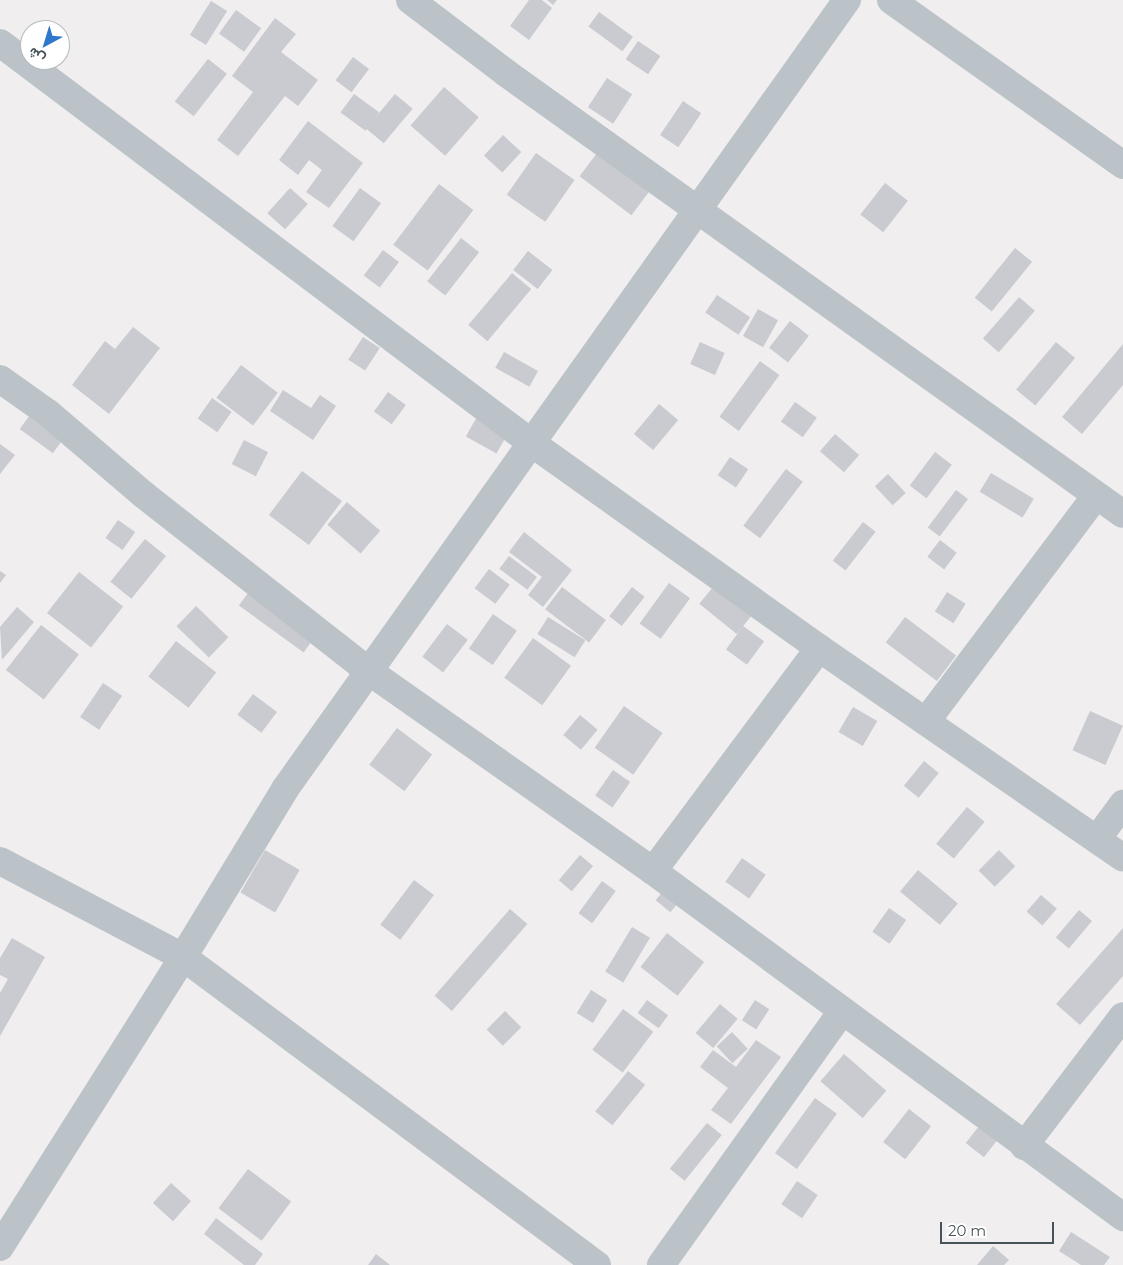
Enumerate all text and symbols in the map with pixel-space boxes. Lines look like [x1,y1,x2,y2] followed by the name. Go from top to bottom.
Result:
[20,20,70,70] north arrow
[24,44,48,68] text: ش
[943,1212,1057,1244] scale bar
[948,1221,986,1240] text: 20 m

